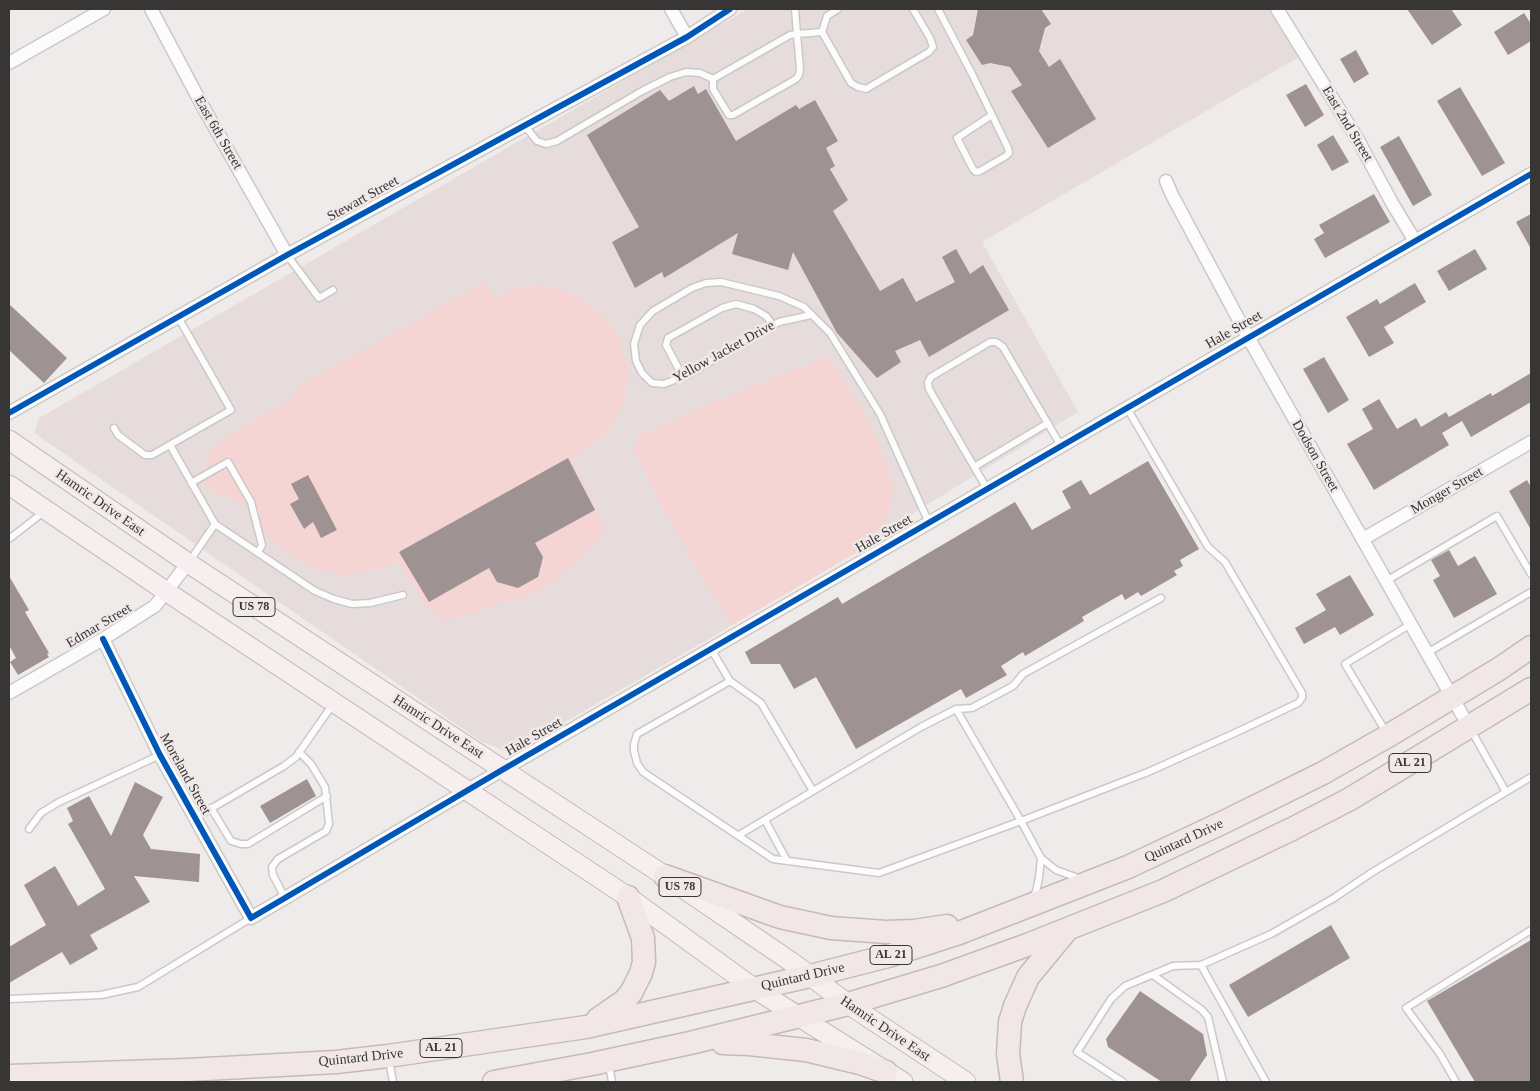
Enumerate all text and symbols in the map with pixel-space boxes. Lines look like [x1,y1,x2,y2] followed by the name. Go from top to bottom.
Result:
[1318,83,1376,165] street label: East 2nd Street
[190,93,246,173] street label: East 6th Street
[324,173,402,225] street label: Stewart Street
[1203,307,1265,353] street label: Hale Street
[670,317,778,387] street label: Yellow Jacket Drive
[1288,417,1342,495] street label: Dodson Street
[1408,464,1486,518] street label: Monger Street
[52,466,148,540] street label: Hamric Drive East
[853,511,915,557] street label: Hale Street
[233,598,275,616] road number: US 78
[63,600,135,652] street label: Edmar Street
[389,691,487,763] street label: Hamric Drive East
[503,714,565,760] street label: Hale Street
[156,730,214,818] street label: Moreland Street
[1389,754,1431,772] road number: AL 21
[1142,815,1226,867] street label: Quintard Drive
[659,878,701,896] road number: US 78
[870,946,912,964] road number: AL 21
[760,959,846,995] street label: Quintard Drive
[837,993,933,1065] street label: Hamric Drive East
[420,1038,462,1058] road number: AL 21
[318,1045,404,1071] street label: Quintard Drive

